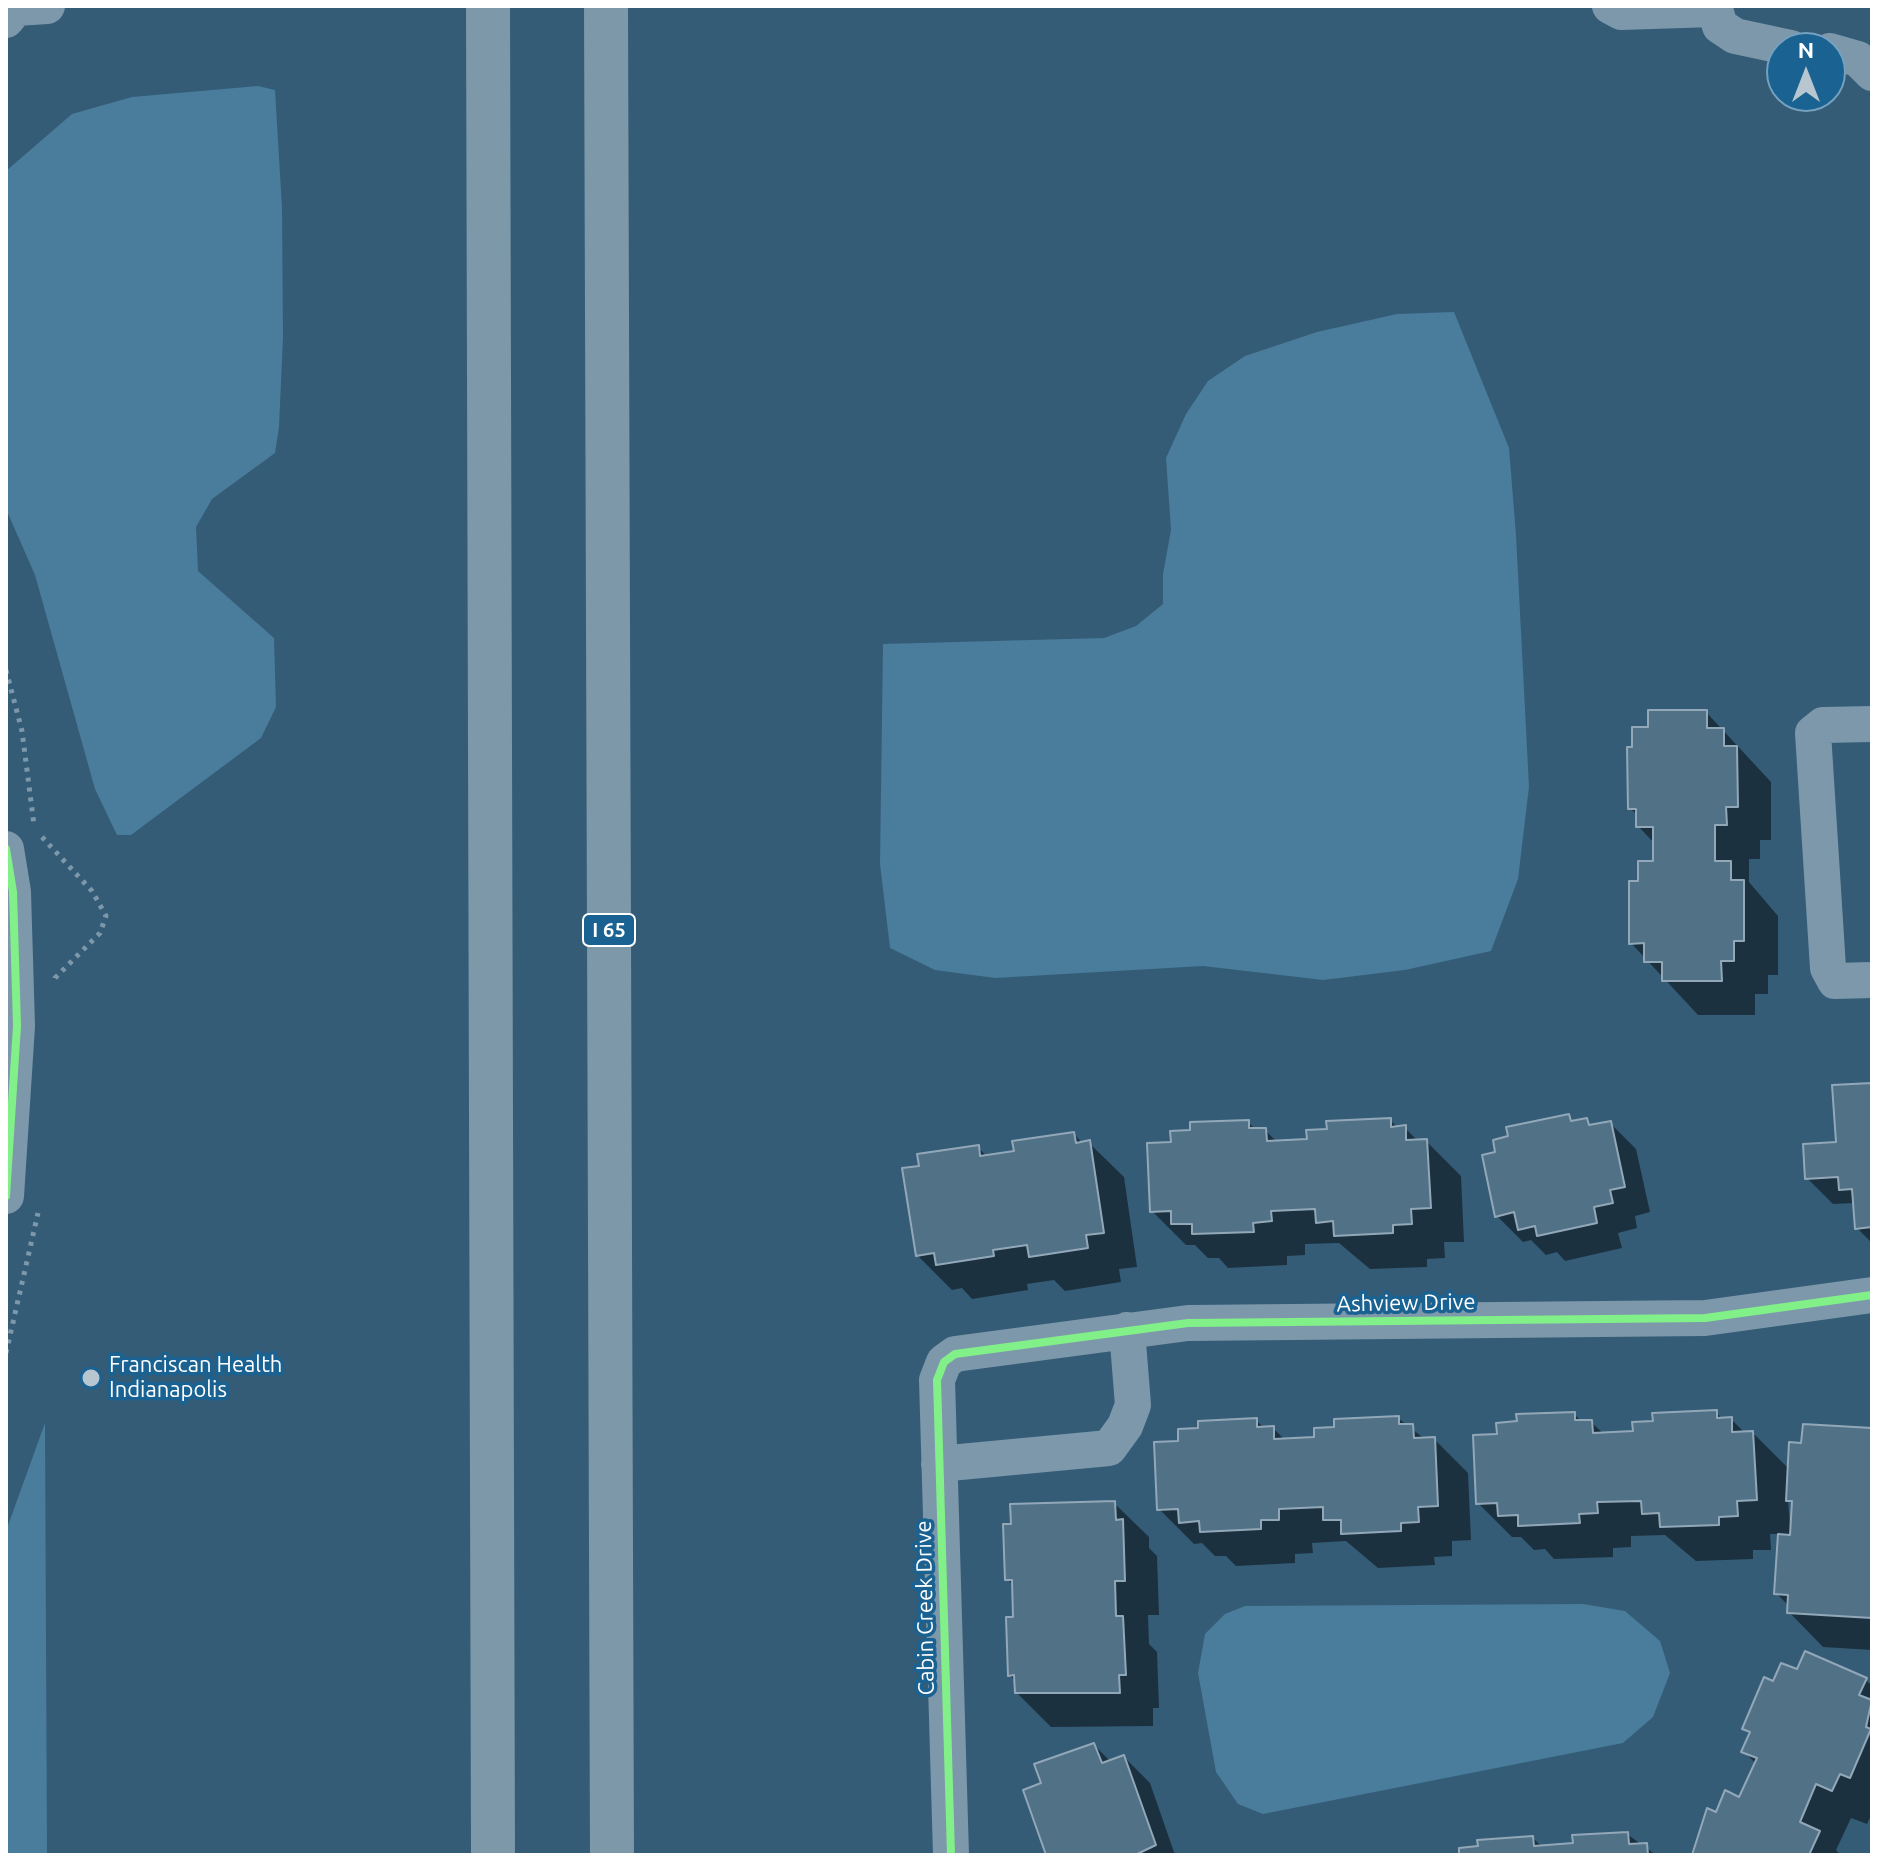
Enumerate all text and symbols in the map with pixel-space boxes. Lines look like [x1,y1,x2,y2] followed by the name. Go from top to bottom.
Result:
[1766,32,1846,112] north arrow
[1798,37,1814,62] text: N
[583,914,635,946] road number: I 65
[1336,1289,1476,1317] street label: Ashview Drive
[109,1352,282,1404] place label: Franciscan Health Indianapolis
[80,1367,102,1389] marker: Franciscan Health Indianapolis
[910,1520,940,1696] street label: Cabin Creek Drive

